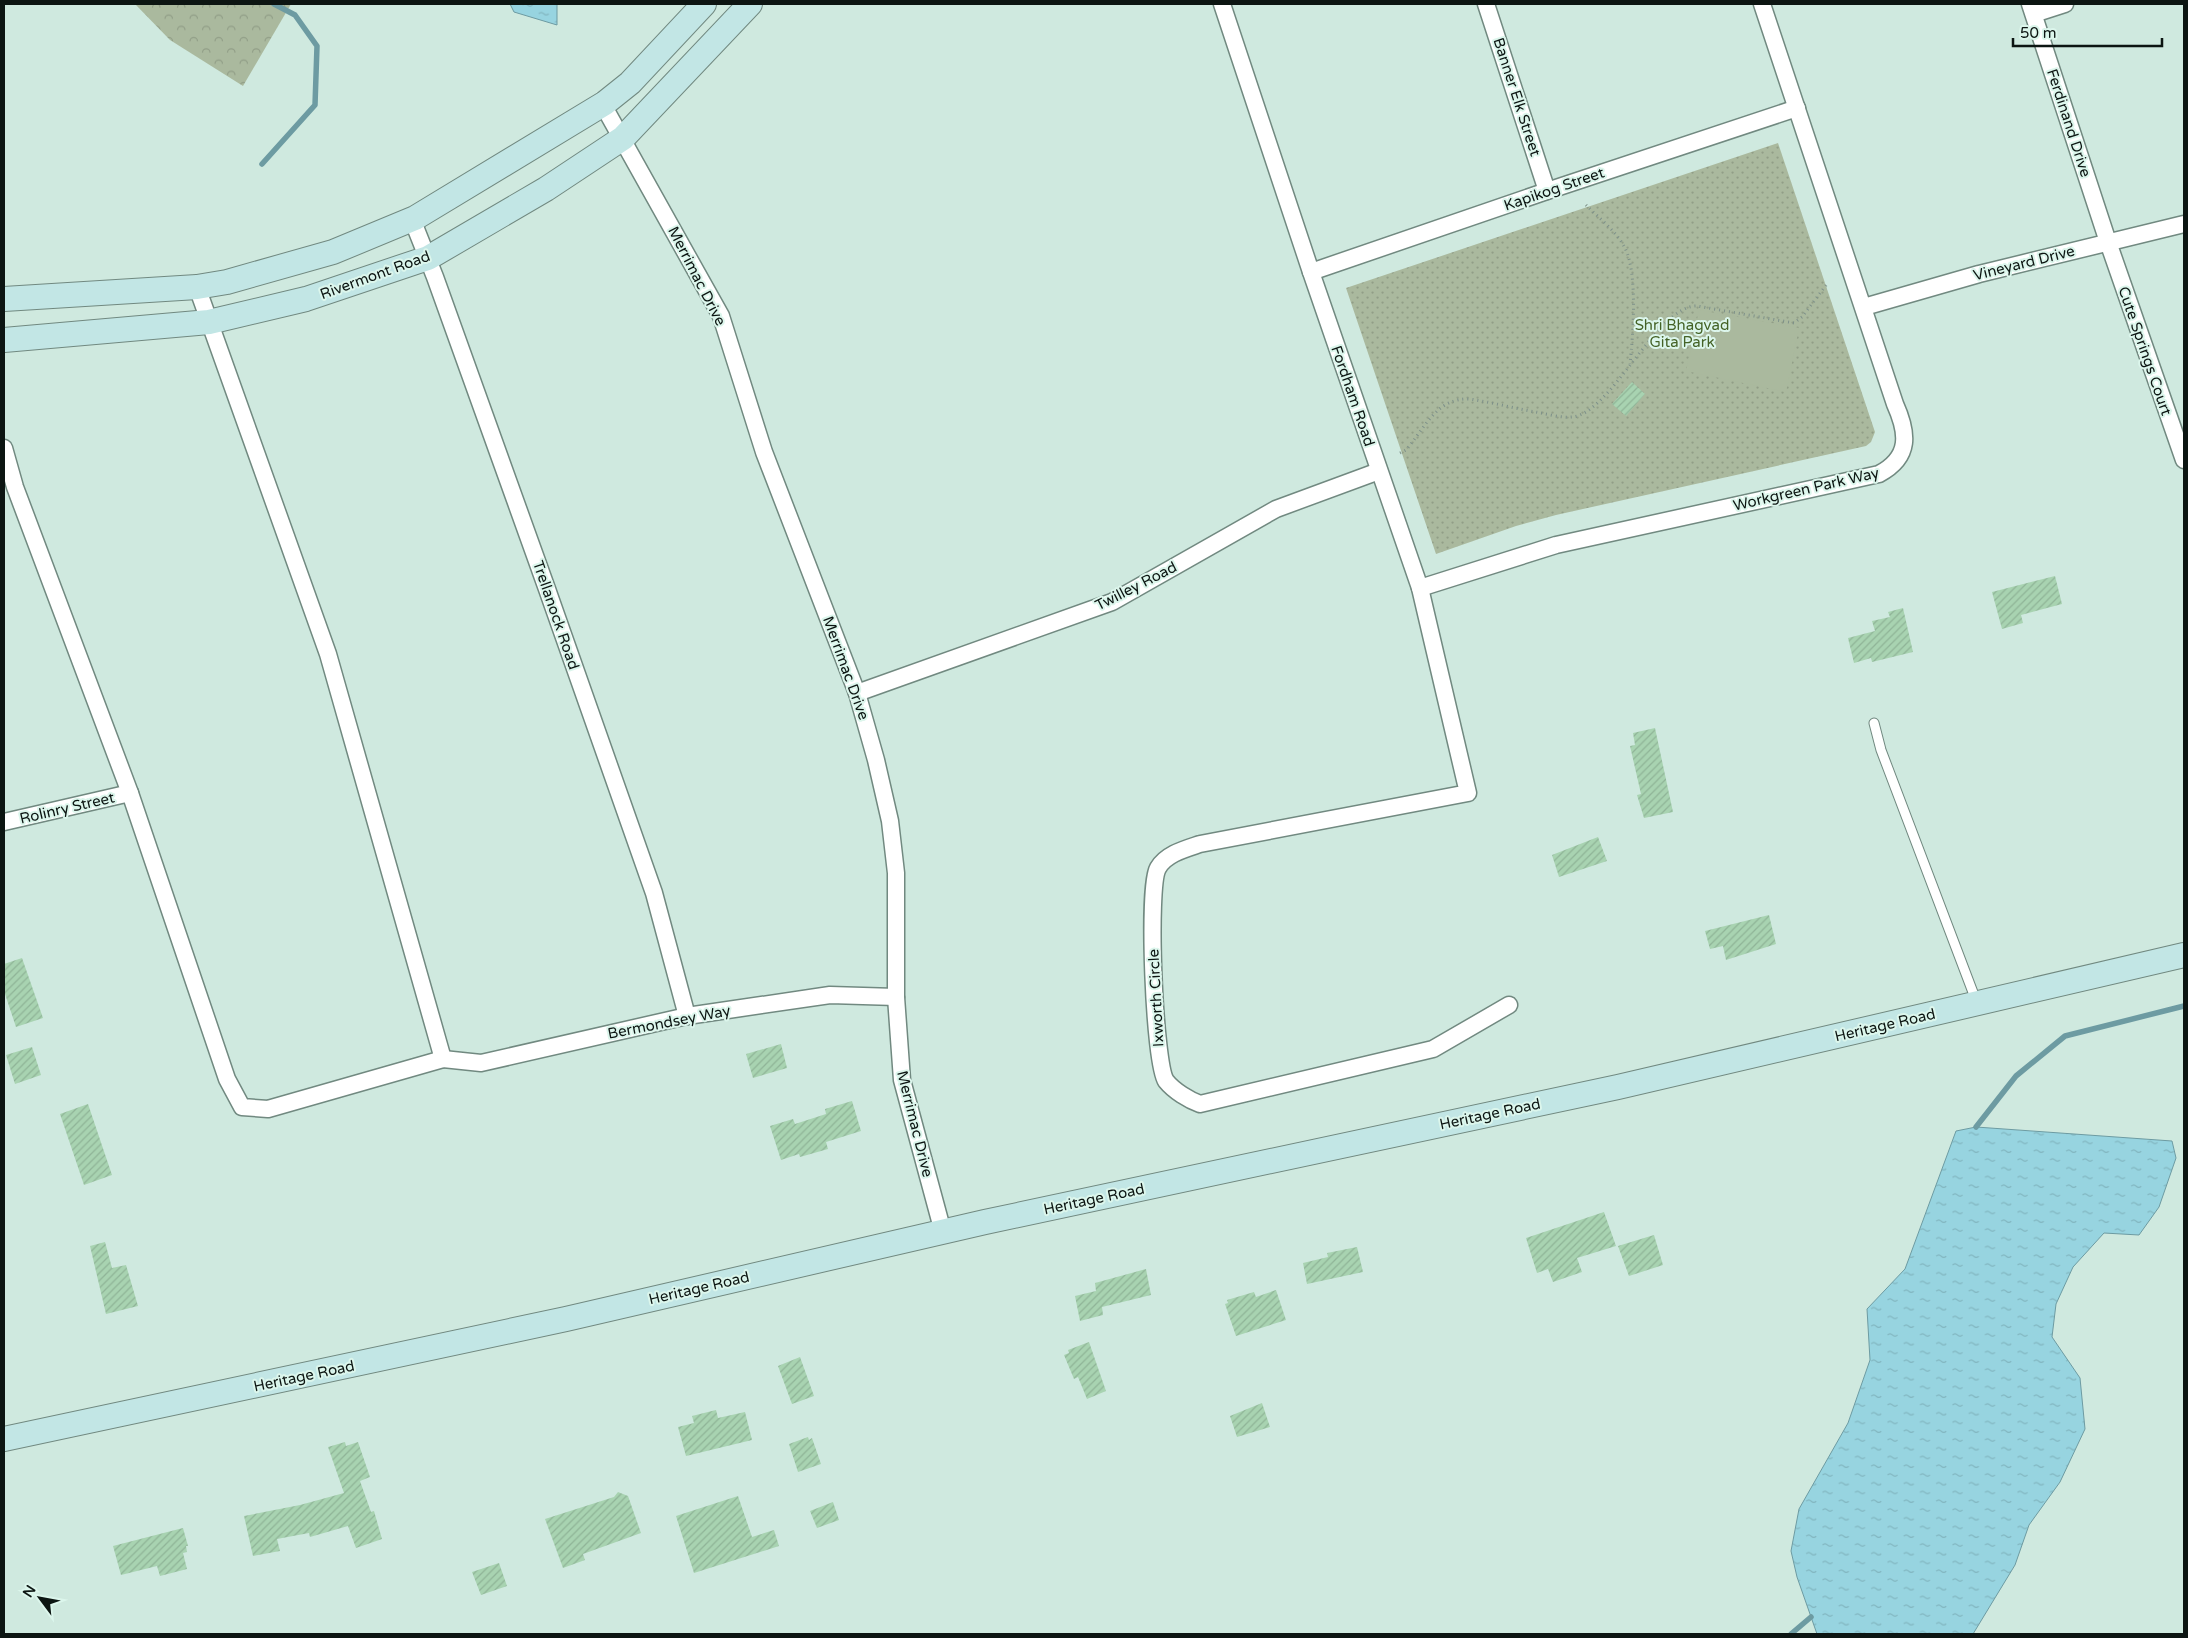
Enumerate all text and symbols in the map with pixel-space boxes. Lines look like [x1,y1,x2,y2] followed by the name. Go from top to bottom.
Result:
[2013,15,2162,47] scale bar
[2020,24,2057,42] text: 50 m
[1489,35,1545,159] street label: Banner Elk Street
[2043,67,2095,179] street label: Ferdinand Drive
[1501,163,1607,215] street label: Kapikog Street
[664,223,730,329] street label: Merrimac Drive
[1971,242,2077,284] street label: Vineyard Drive
[318,247,432,303] street label: Rivermont Road
[2114,284,2176,418] street label: Cute Springs Court
[1635,316,1729,351] park label: Shri Bhagvad Gita Park
[1327,343,1379,449] street label: Fordham Road
[1731,463,1881,515] street label: Workgreen Park Way
[529,558,583,672] street label: Trellanock Road
[1092,558,1180,614] street label: Twilley Road
[819,614,873,722] street label: Merrimac Drive
[18,788,117,828] street label: Rolinry Street
[1144,949,1168,1047] street label: Ixworth Circle
[606,1001,732,1043] street label: Bermondsey Way
[1833,1005,1937,1045] street label: Heritage Road
[893,1069,937,1179] street label: Merrimac Drive
[1438,1095,1542,1133] street label: Heritage Road
[1042,1180,1146,1218] street label: Heritage Road
[647,1268,751,1308] street label: Heritage Road
[252,1357,356,1395] street label: Heritage Road
[15,1573,65,1623] north arrow
[19,1582,40,1601] text: N

